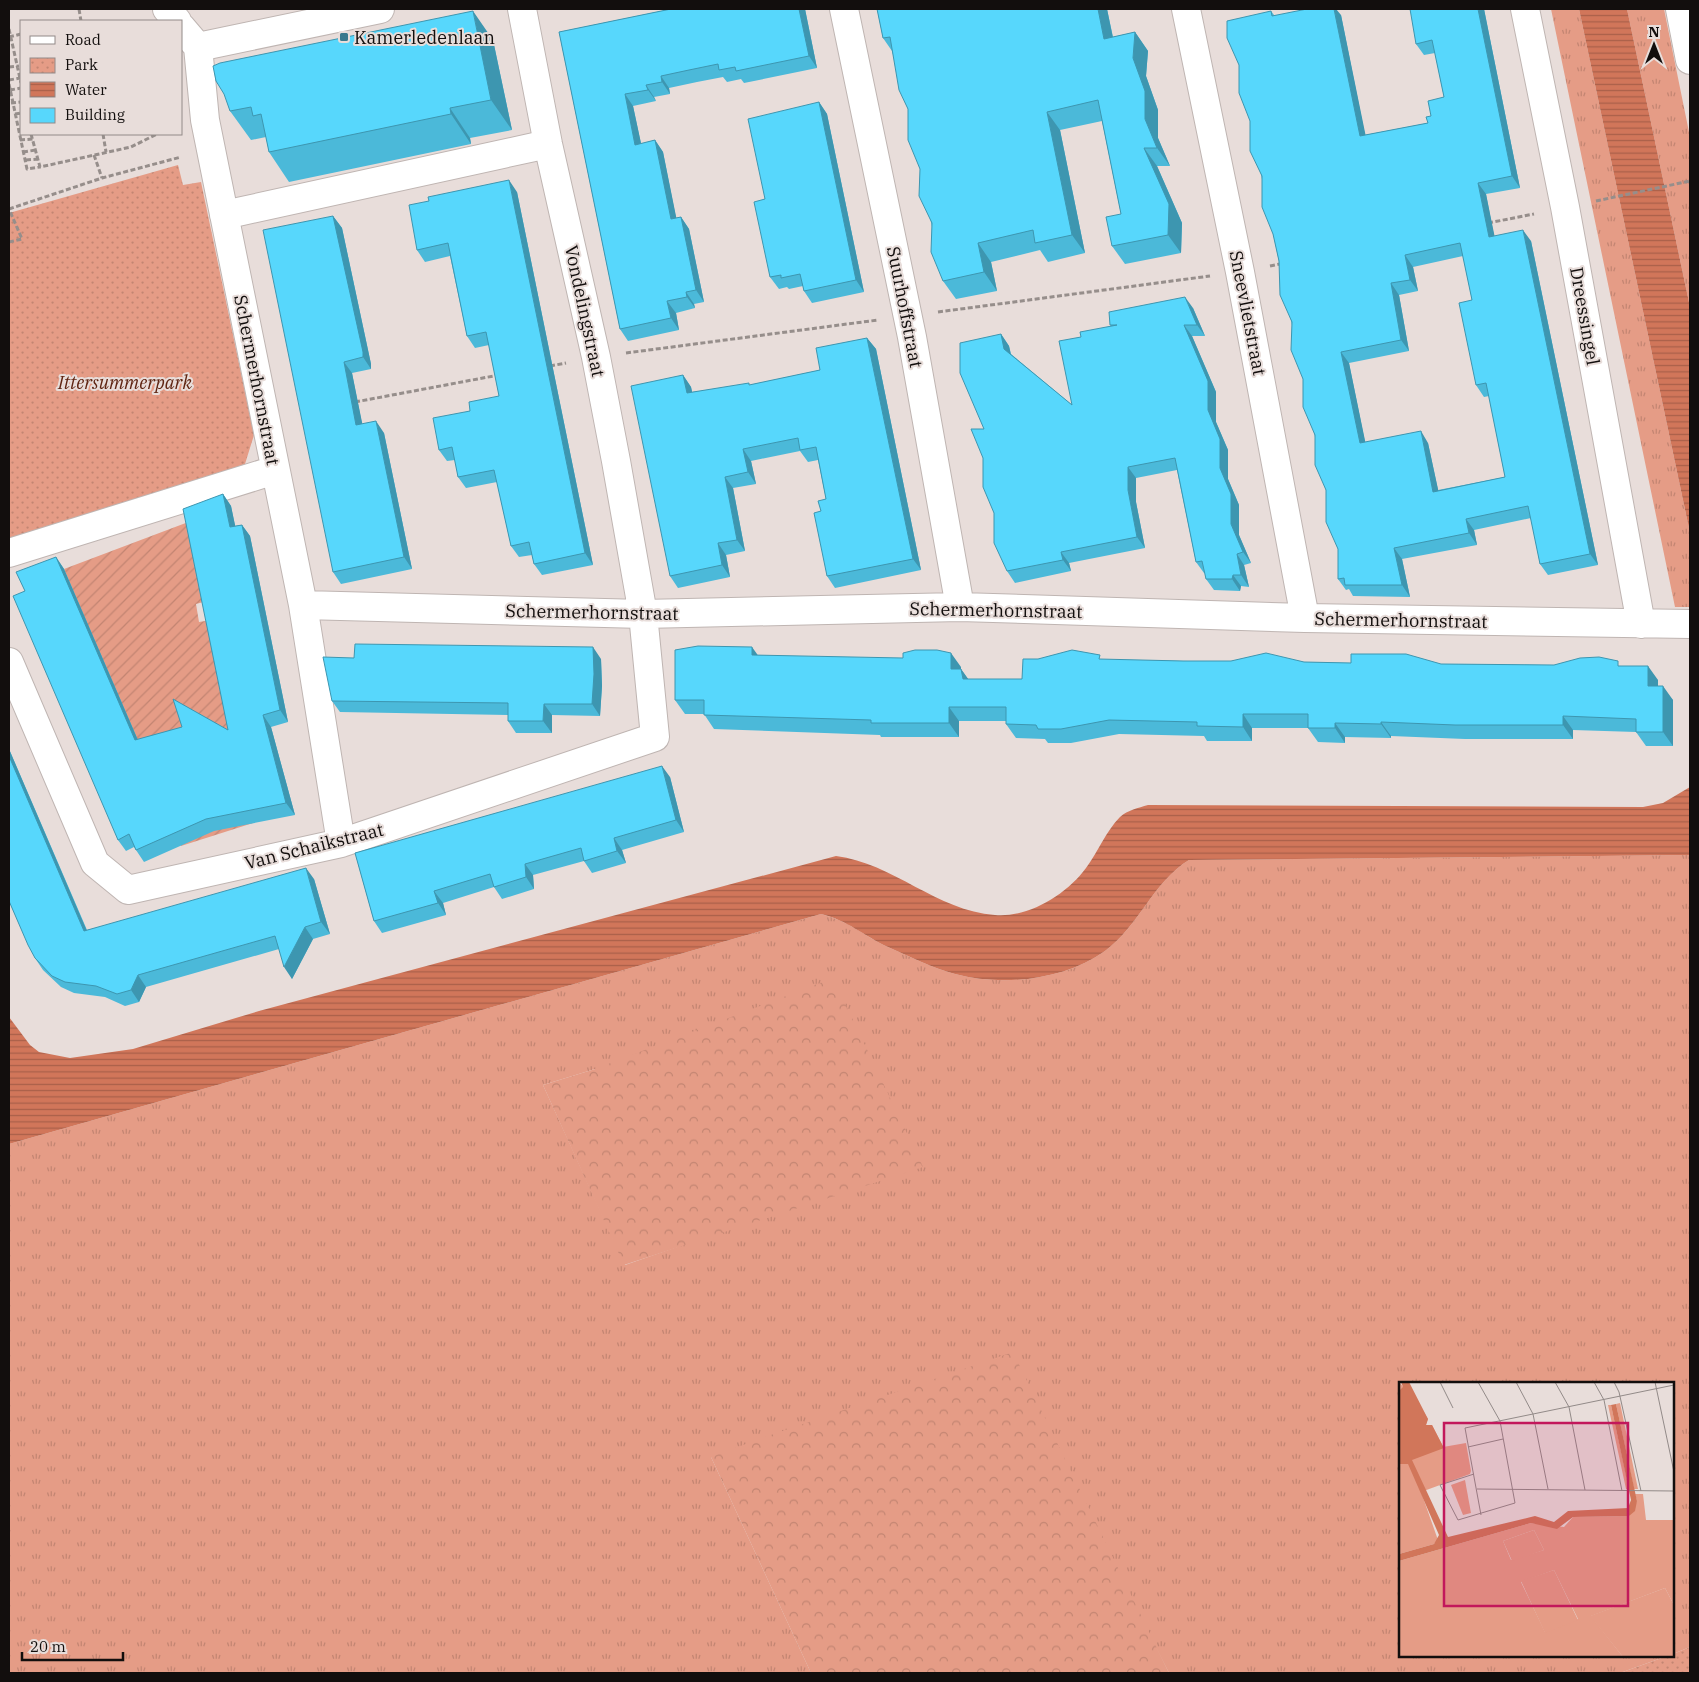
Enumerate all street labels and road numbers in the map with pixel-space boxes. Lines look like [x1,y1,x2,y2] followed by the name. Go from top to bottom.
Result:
[560,243,610,379] street label: Vondelingstraat
[882,244,928,370] street label: Suurhoffstraat
[1225,249,1271,377] street label: Sneevlietstraat
[1565,265,1605,367] street label: Dreessingel
[229,293,285,467] street label: Schermerhornstraat
[909,597,1083,623] street label: Schermerhornstraat
[505,599,679,625] street label: Schermerhornstraat
[1314,607,1488,633] street label: Schermerhornstraat
[242,818,386,874] street label: Van Schaikstraat

